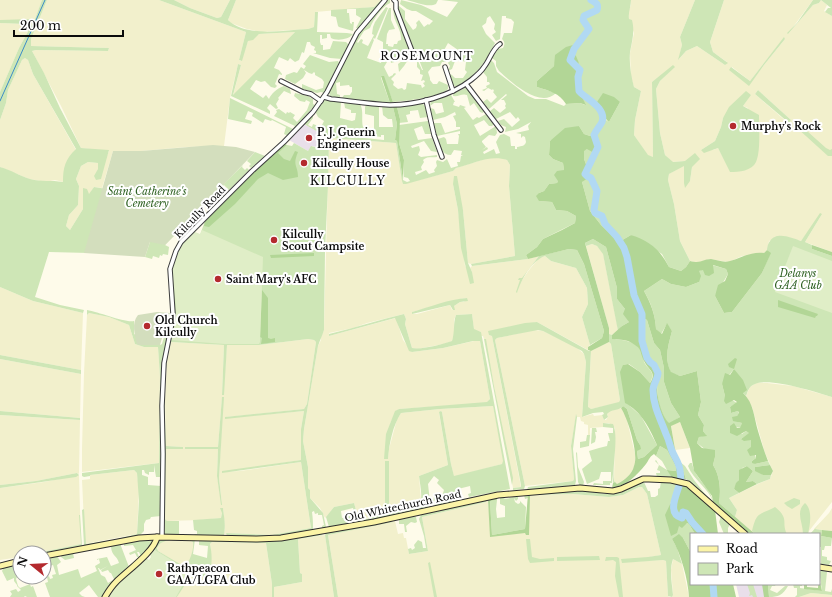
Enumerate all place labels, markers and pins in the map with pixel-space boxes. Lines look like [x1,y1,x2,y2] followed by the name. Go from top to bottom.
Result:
[741,120,821,133] place label: Murphy's Rock
[728,121,738,131] marker: Murphy's Rock
[317,126,376,151] place label: P. J. Guerin Engineers
[304,133,314,143] marker: P. J. Guerin Engineers
[312,157,389,170] place label: Kilcully House
[299,158,309,168] marker: Kilcully House
[282,228,365,253] place label: Kilcully Scout Campsite
[269,235,279,245] marker: Kilcully Scout Campsite
[226,273,317,286] place label: Saint Mary's AFC
[213,274,223,284] marker: Saint Mary's AFC
[155,314,218,339] place label: Old Church Kilcully
[142,321,152,331] marker: Old Church Kilcully
[167,562,256,587] place label: Rathpeacon GAA/LGFA Club
[154,569,164,579] marker: Rathpeacon GAA/LGFA Club

